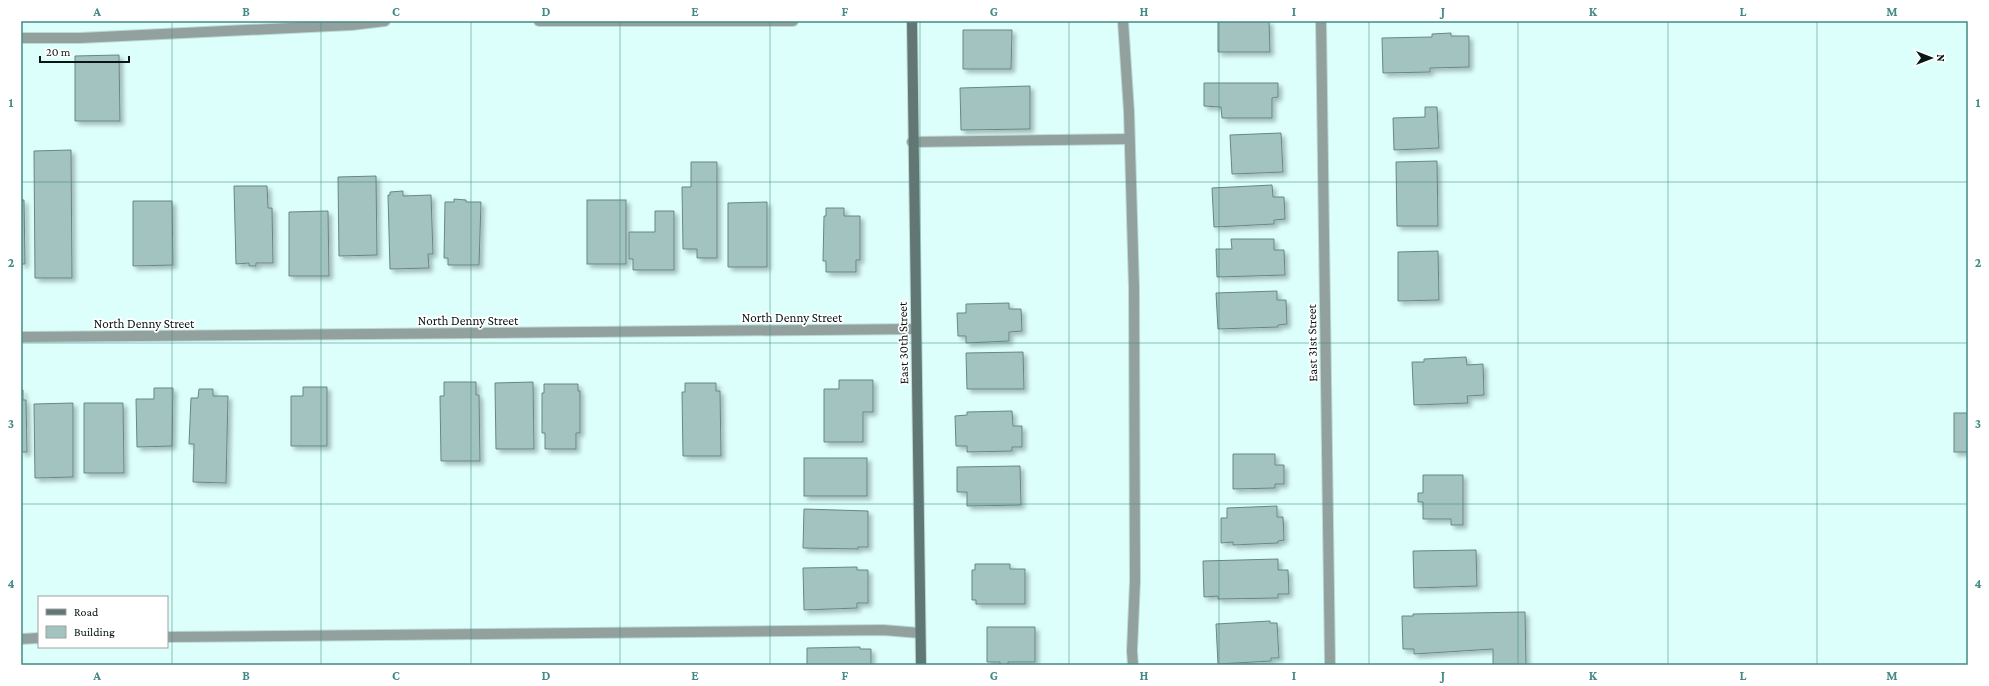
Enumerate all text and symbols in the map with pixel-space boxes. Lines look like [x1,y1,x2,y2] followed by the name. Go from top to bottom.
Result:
[92,4,101,19] text: A
[242,4,250,19] text: B
[392,4,400,19] text: C
[542,4,551,19] text: D
[691,4,699,19] text: E
[842,4,849,19] text: F
[990,4,998,19] text: G
[1140,4,1149,19] text: H
[1292,4,1296,19] text: I
[1439,4,1445,19] text: J
[1589,4,1598,19] text: K
[1740,4,1747,19] text: L
[1886,4,1898,19] text: M
[40,38,129,64] scale bar
[1911,38,1951,78] north arrow
[46,45,71,59] text: 20 m
[1935,54,1947,62] text: N
[9,95,14,110] text: 1
[1976,95,1981,110] text: 1
[8,255,15,270] text: 2
[1975,255,1982,270] text: 2
[895,301,911,384] street label: East 30th Street
[1304,303,1320,382] street label: East 31st Street
[742,310,843,325] street label: North Denny Street
[418,313,519,328] street label: North Denny Street
[94,316,195,331] street label: North Denny Street
[8,416,14,431] text: 3
[1975,416,1981,431] text: 3
[7,576,15,591] text: 4
[1974,576,1982,591] text: 4
[38,596,168,648] legend
[74,605,99,619] text: Road
[74,625,115,639] text: Building
[92,668,101,683] text: A
[242,668,250,683] text: B
[392,668,400,683] text: C
[542,668,551,683] text: D
[691,668,699,683] text: E
[842,668,849,683] text: F
[990,668,998,683] text: G
[1140,668,1149,683] text: H
[1292,668,1296,683] text: I
[1439,668,1445,683] text: J
[1589,668,1598,683] text: K
[1740,668,1747,683] text: L
[1886,668,1898,683] text: M

